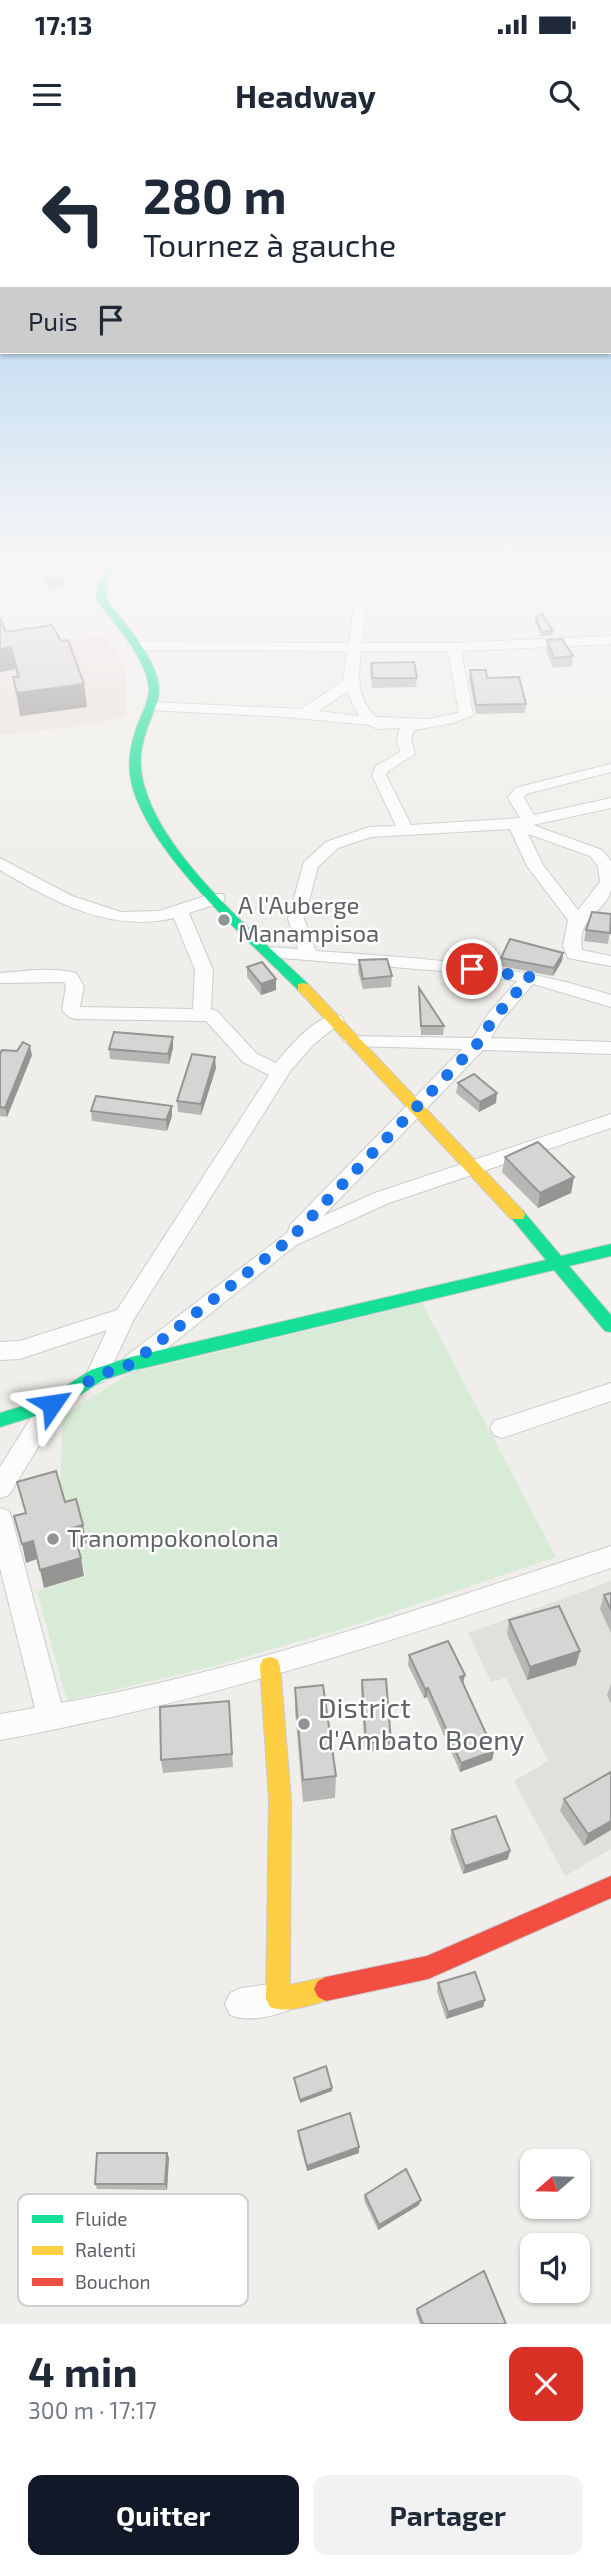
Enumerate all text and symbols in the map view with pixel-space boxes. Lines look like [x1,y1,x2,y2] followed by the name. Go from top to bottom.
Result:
[35,9,93,40] text: 17:13
[28,76,66,114] icon: menu
[235,76,376,114] text: Headway
[545,76,583,114] icon: search
[143,165,287,224] text: 280 m
[28,168,119,259] icon: left
[143,225,396,263] text: Tournez à gauche
[92,301,130,339] icon: arrive
[28,305,78,336] text: Puis
[238,890,379,947] place label: A l'Auberge Manampisoa
[216,912,232,928] marker: A l'Auberge Manampisoa
[442,939,502,999] pin
[453,950,491,988] icon: arrive
[15,1367,89,1441] position arrow
[67,1523,279,1552] place label: Tranompokonolona
[45,1531,61,1547] marker: Tranompokonolona
[318,1690,525,1756] place label: District d'Ambato Boeny
[296,1716,312,1732] marker: District d'Ambato Boeny
[520,2149,590,2219] north arrow
[520,2149,590,2303] map controls
[18,2194,248,2306] legend
[75,2207,128,2230] text: Fluide
[520,2233,590,2303] button: sound
[75,2238,136,2261] text: Ralenti
[75,2270,151,2293] text: Bouchon
[28,2345,138,2395] text: 4 min
[509,2347,583,2421] button: close
[28,2396,157,2424] text: 300 m · 17:17
[28,2475,299,2555] button: Quitter
[313,2475,583,2555] button: Partager

